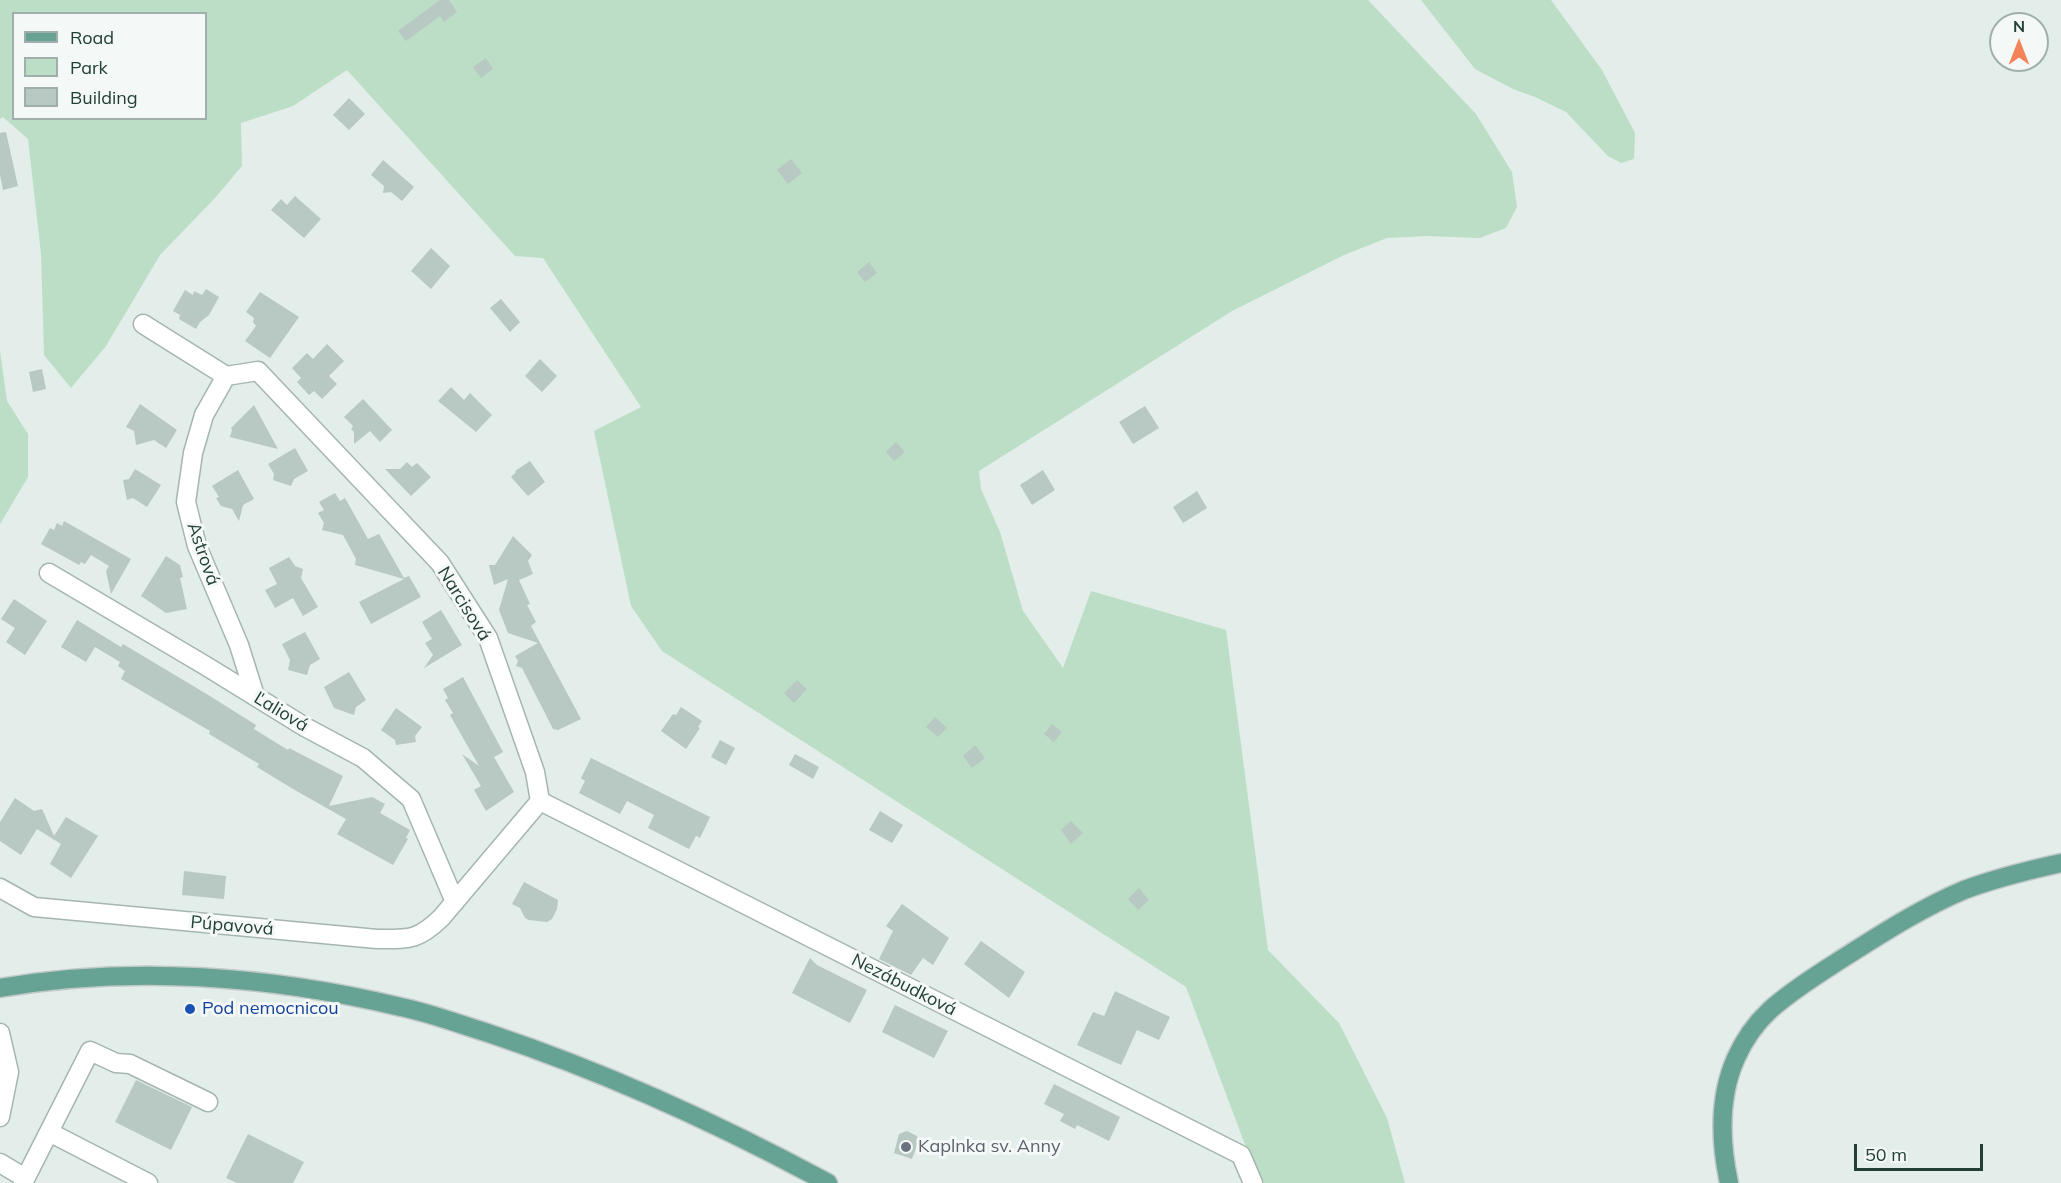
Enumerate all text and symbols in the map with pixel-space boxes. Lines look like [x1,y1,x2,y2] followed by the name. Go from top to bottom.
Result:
[12,12,207,120] legend
[1989,12,2049,72] north arrow
[2013,16,2025,36] text: N
[70,26,114,49] text: Road
[70,56,108,79] text: Park
[70,86,138,109] text: Building
[182,520,224,588] street label: Astrová
[433,563,495,645] street label: Narcisová
[250,687,312,737] street label: Ľaliová
[190,912,274,940] street label: Púpavová
[848,949,960,1021] street label: Nezábudková
[202,998,339,1020] place label: Pod nemocnicou
[183,1002,197,1016] marker: Pod nemocnicou
[1857,1132,1986,1170] scale bar
[918,1136,1061,1158] place label: Kaplnka sv. Anny
[899,1140,913,1154] marker: Kaplnka sv. Anny
[1865,1143,1907,1166] text: 50 m

